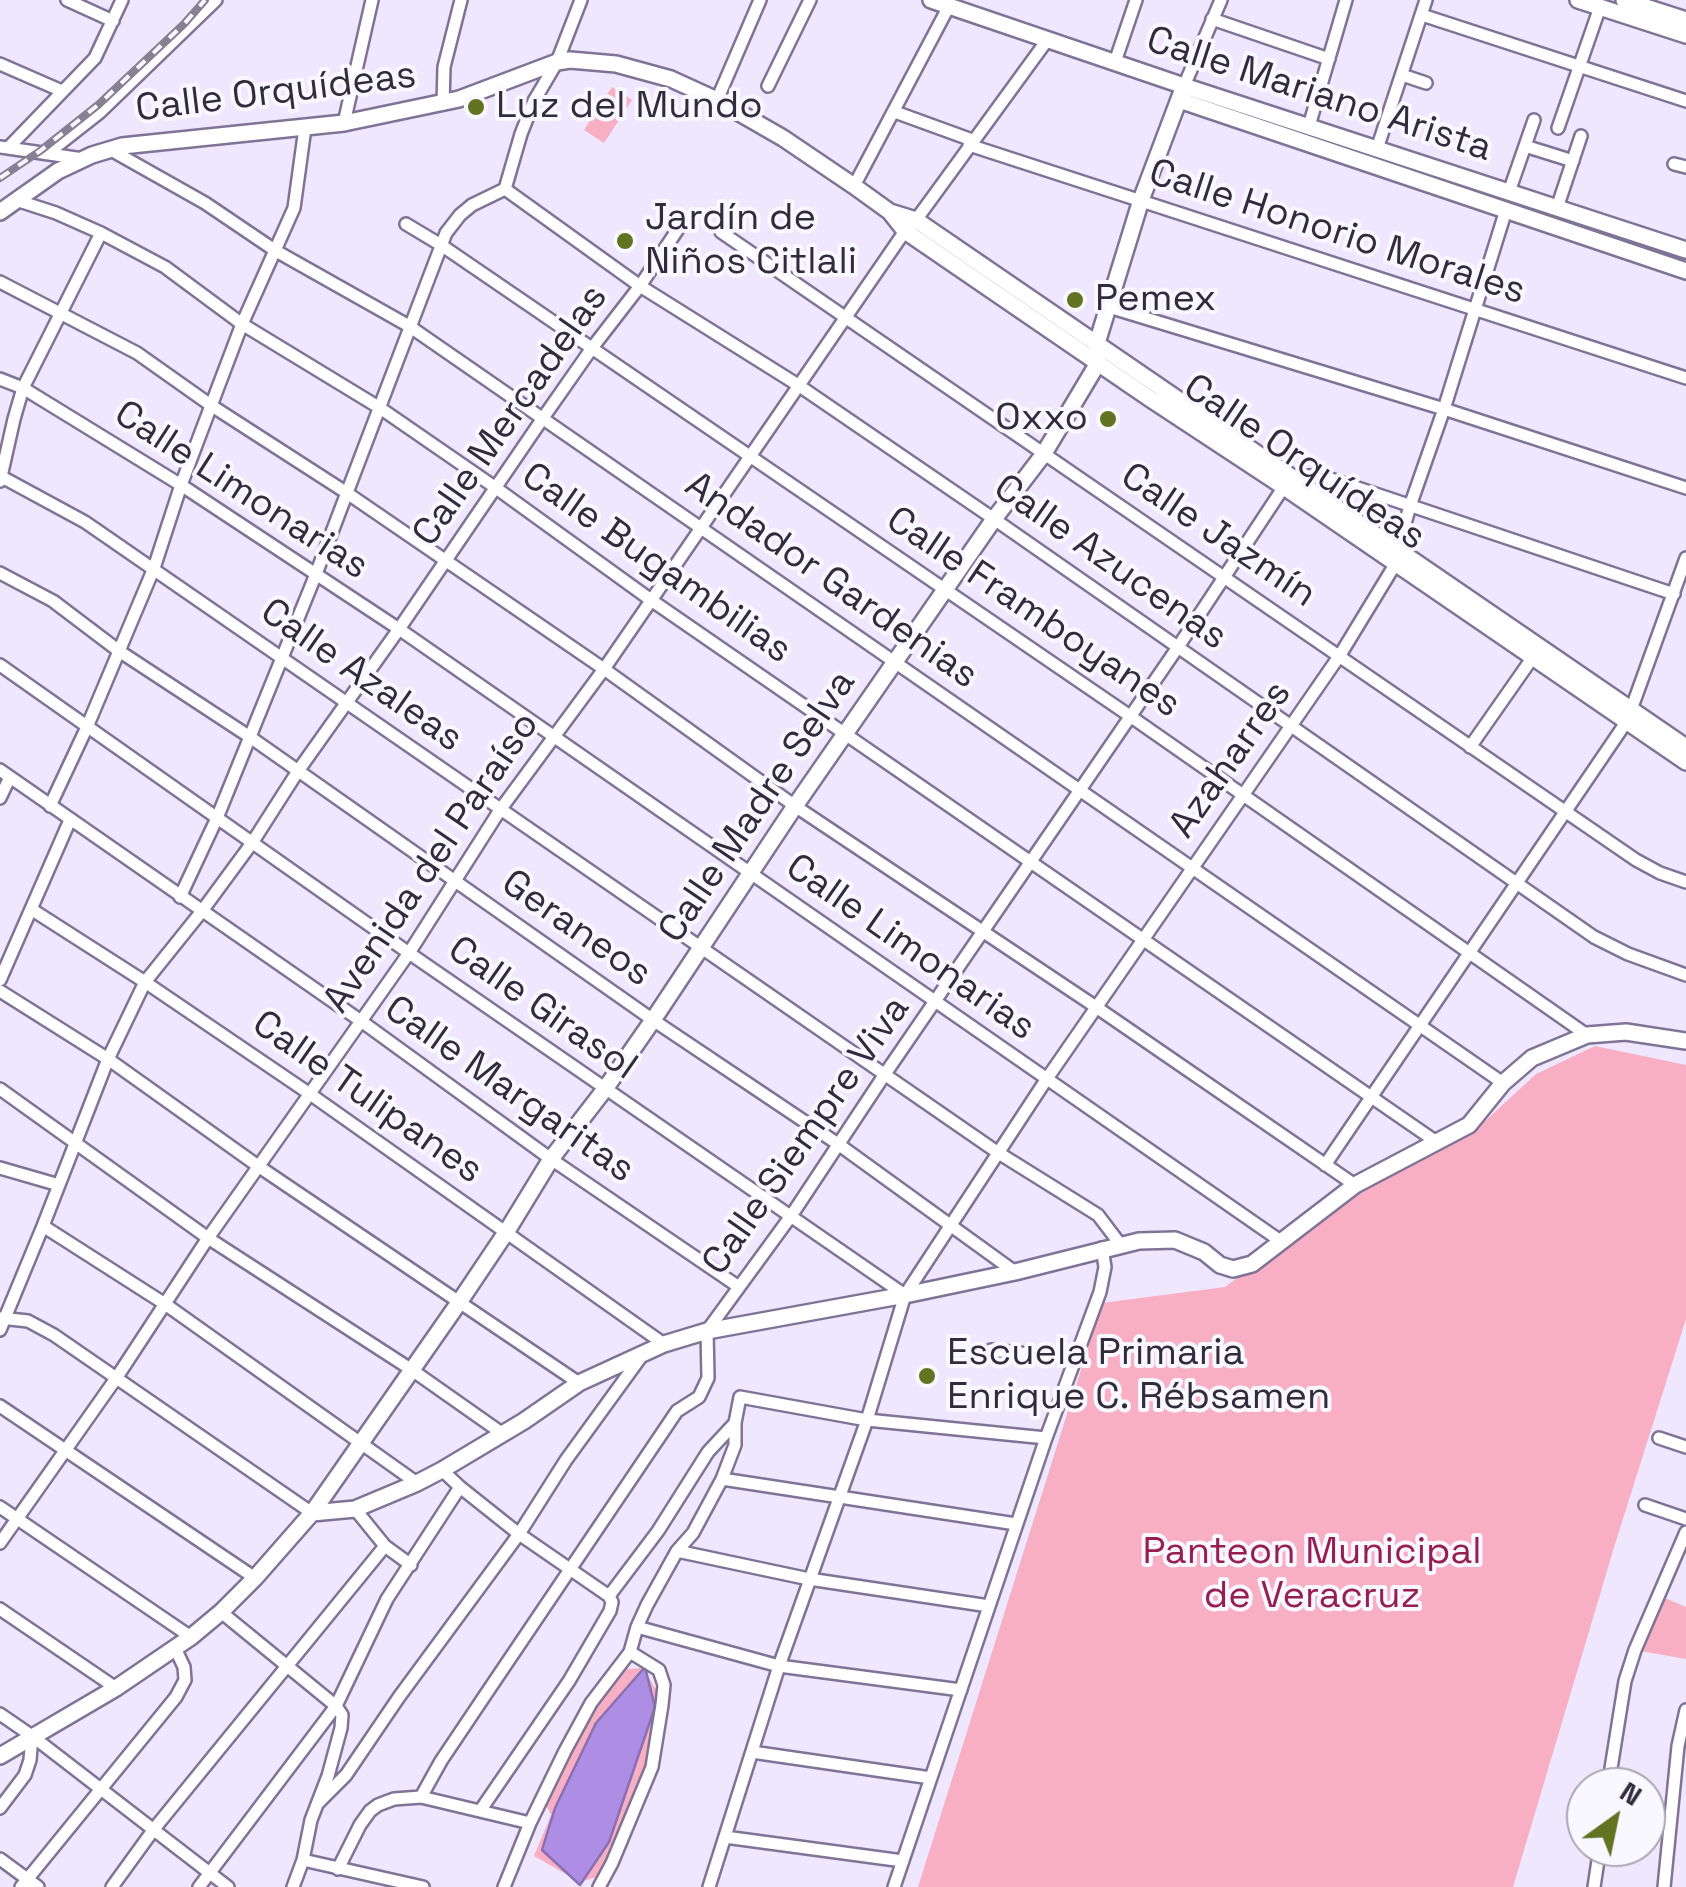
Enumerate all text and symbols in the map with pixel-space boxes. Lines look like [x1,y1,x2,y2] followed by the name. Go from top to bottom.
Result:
[1141,18,1497,172] street label: Calle Mariano Arista
[133,53,419,133] street label: Calle Orquídeas
[496,84,763,130] place label: Luz del Mundo
[465,96,487,118] marker: Luz del Mundo
[1143,151,1531,315] street label: Calle Honorio Morales
[645,196,857,286] place label: Jardín de Niños Citlali
[614,230,636,252] marker: Jardín de Niños Citlali
[404,277,618,555] street label: Calle Mercadelas
[1095,277,1216,323] place label: Pemex
[1064,289,1086,311] marker: Pemex
[1174,365,1434,561] street label: Calle Orquídeas
[105,392,377,590] street label: Calle Limonarias
[995,396,1088,442] place label: Oxxo
[1097,408,1119,430] marker: Oxxo
[512,454,800,674] street label: Calle Bugambilias
[1112,454,1324,618] street label: Calle Jazmín
[676,463,986,699] street label: Andador Gardenias
[985,466,1235,660] street label: Calle Azucenas
[877,498,1189,728] street label: Calle Framboyanes
[251,590,471,762] street label: Calle Azaleas
[650,662,866,952] street label: Calle Madre Selva
[1160,673,1302,847] street label: Azaharres
[314,704,550,1022] street label: Avenida del Paraíso
[777,845,1043,1051] street label: Calle Limonarias
[492,861,660,997] street label: Geraneos
[439,927,645,1091] street label: Calle Girasol
[375,987,643,1193] street label: Calle Margaritas
[694,988,920,1284] street label: Calle Siempre Viva
[243,1002,491,1194] street label: Calle Tulipanes
[947,1331,1330,1420] place label: Escuela Primaria Enrique C. Rébsamen
[916,1365,938,1387] marker: Escuela Primaria Enrique C. Rébsamen
[1142,1530,1482,1620] park label: Panteon Municipal de Veracruz
[1566,1767,1666,1867] north arrow
[1614,1773,1649,1814] text: N

